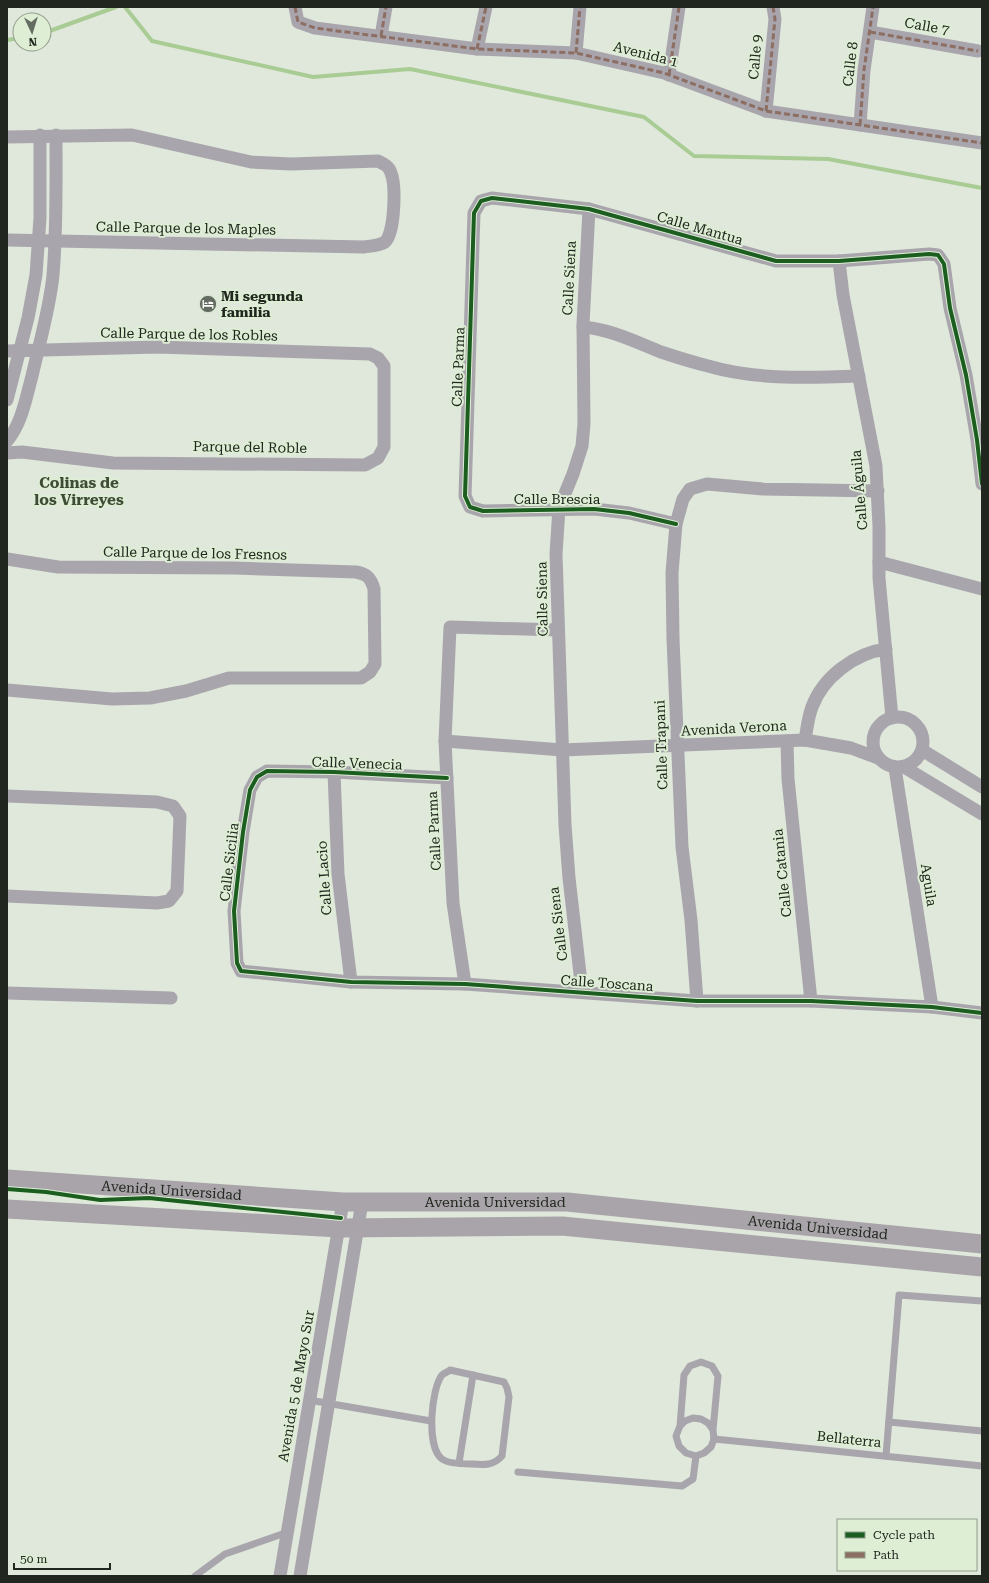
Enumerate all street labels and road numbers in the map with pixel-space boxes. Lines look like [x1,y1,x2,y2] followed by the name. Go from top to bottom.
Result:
[903,14,951,38] street label: Calle 7
[745,34,765,80] street label: Calle 9
[612,38,680,70] street label: Avenida 1
[839,40,861,87] street label: Calle 8
[655,208,745,248] street label: Calle Mantua
[96,218,277,238] street label: Calle Parque de los Maples
[559,240,579,316] street label: Calle Siena
[100,324,278,344] street label: Calle Parque de los Robles
[449,326,467,407] street label: Calle Parma
[193,438,308,456] street label: Parque del Roble
[847,449,870,531] street label: Calle Águila
[514,491,601,507] street label: Calle Brescia
[103,543,287,563] street label: Calle Parque de los Fresnos
[533,561,551,637] street label: Calle Siena
[651,699,671,790] street label: Calle Trapani
[681,717,788,739] street label: Avenida Verona
[311,753,403,773] street label: Calle Venecia
[424,790,444,871] street label: Calle Parma
[216,821,242,902] street label: Calle Sicilia
[769,828,795,918] street label: Calle Catania
[313,840,335,916] street label: Calle Lacio
[918,863,940,908] street label: Aguila
[545,885,571,962] street label: Calle Siena
[560,972,654,994] street label: Calle Toscana
[101,1177,242,1203] street label: Avenida Universidad
[425,1194,566,1210] street label: Avenida Universidad
[747,1212,889,1242] street label: Avenida Universidad
[275,1309,317,1463] street label: Avenida 5 de Mayo Sur
[816,1428,882,1450] street label: Bellaterra

